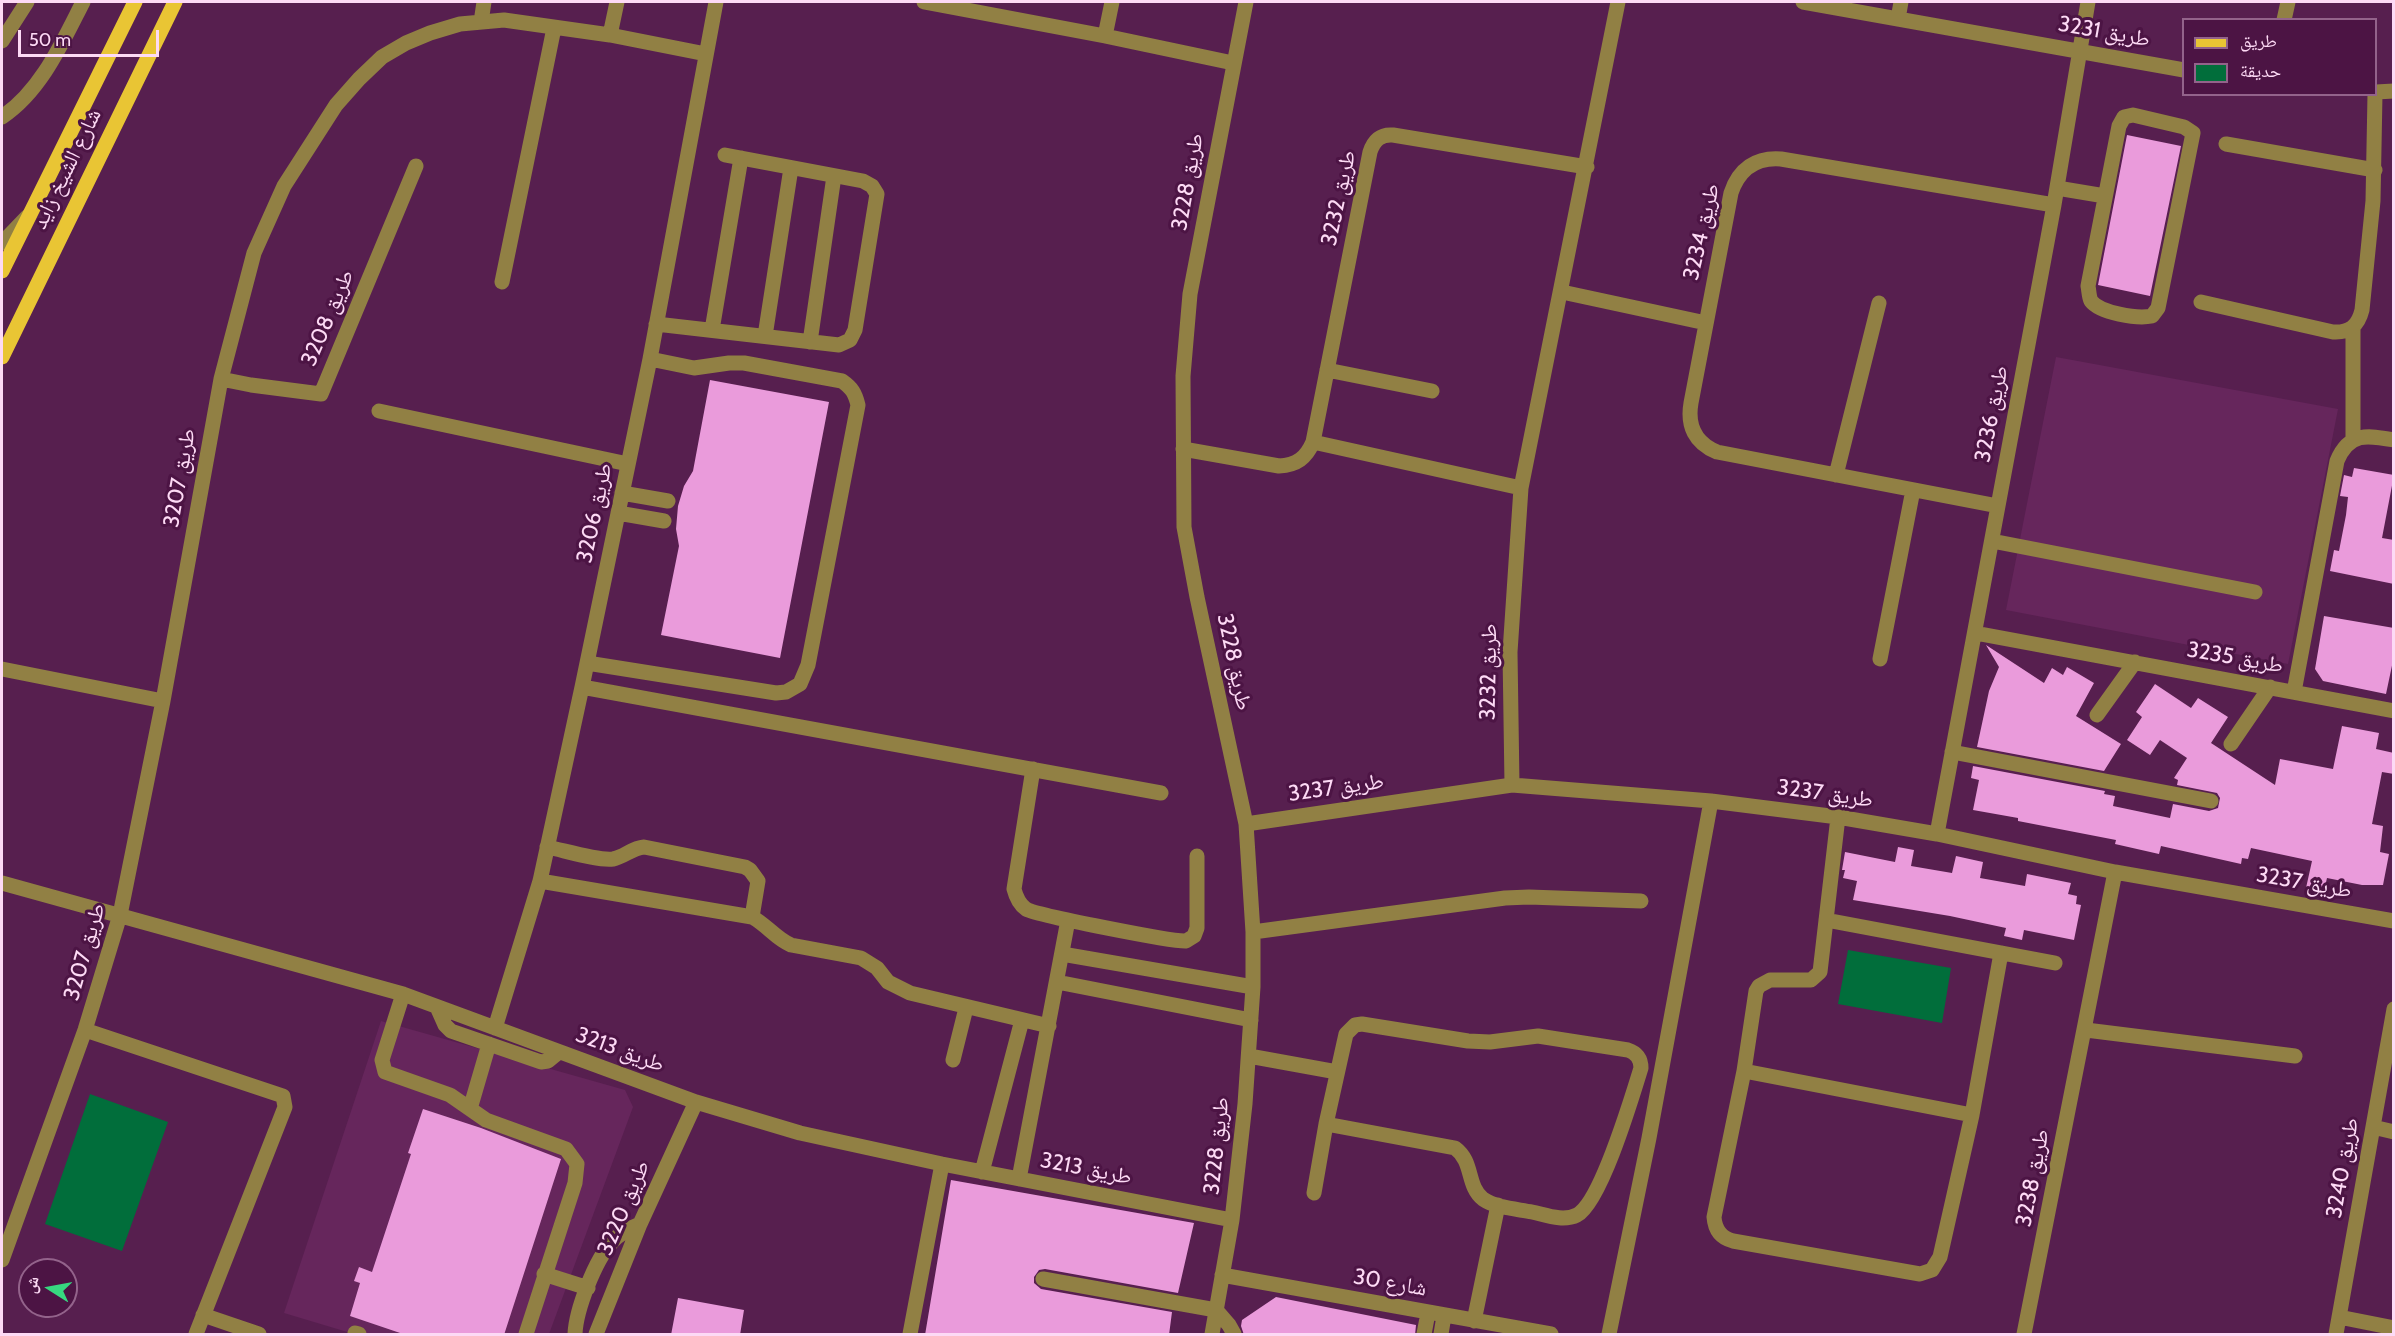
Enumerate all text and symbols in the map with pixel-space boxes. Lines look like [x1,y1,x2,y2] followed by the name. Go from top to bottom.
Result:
[2056,11,2152,53] street label: طريق 3231
[21,18,162,56] scale bar
[2182,18,2377,96] legend
[29,29,71,51] text: 50 m
[2240,30,2277,52] text: طريق
[2240,60,2281,82] text: حديقة
[27,105,107,233] street label: شارع الشيخ زايد
[1166,131,1210,233] street label: طريق 3228
[1316,148,1362,248] street label: طريق 3232
[1678,181,1726,283] street label: طريق 3234
[296,266,360,370] street label: طريق 3208
[1970,363,2014,465] street label: طريق 3236
[158,427,202,529] street label: طريق 3207
[572,461,618,565] street label: طريق 3206
[1211,611,1257,713] street label: طريق 3228
[1475,623,1503,721] street label: طريق 3232
[2185,637,2285,679] street label: طريق 3235
[1286,768,1386,808] street label: طريق 3237
[1775,774,1875,814] street label: طريق 3237
[2254,862,2354,904] street label: طريق 3237
[59,900,111,1004] street label: طريق 3207
[572,1022,668,1078] street label: طريق 3213
[1199,1096,1235,1196] street label: طريق 3228
[2321,1116,2365,1220] street label: طريق 3240
[2011,1127,2055,1229] street label: طريق 3238
[1038,1147,1134,1191] street label: طريق 3213
[592,1157,656,1259] street label: طريق 3220
[18,1258,78,1318] north arrow
[1351,1264,1429,1302] street label: شارع 30
[21,1275,43,1295] text: ش

